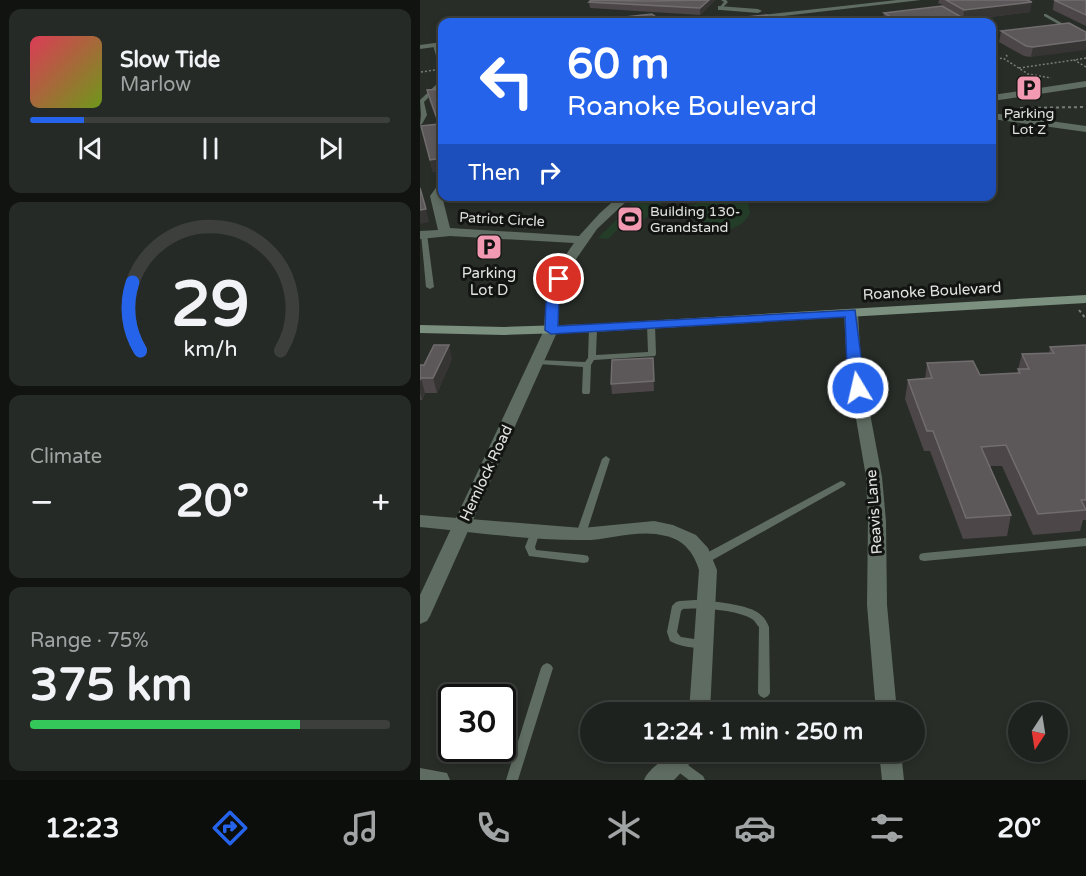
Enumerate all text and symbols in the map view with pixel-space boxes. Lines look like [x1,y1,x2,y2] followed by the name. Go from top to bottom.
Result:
[567,39,669,90] text: 60 m
[468,42,546,120] icon: left
[120,47,220,73] text: Slow Tide
[120,73,191,97] text: Marlow
[1014,73,1044,103] parking icon: Parking Lot Z
[567,90,817,123] text: Roanoke Boulevard
[1004,105,1054,138] place label: Parking Lot Z
[74,132,107,165] icon: previous
[194,132,227,165] icon: pause
[314,132,347,165] icon: next
[533,156,566,189] icon: right
[468,160,521,186] text: Then
[650,203,741,236] place label: Building 130- Grandstand
[615,204,645,234] sports icon: Building 130- Grandstand
[459,209,545,230] street label: Patriot Circle
[474,232,504,262] parking icon: Parking Lot D
[533,253,584,304] pin
[542,262,575,295] icon: arrive
[462,264,516,299] place label: Parking Lot D
[171,268,249,343] text: 29
[862,278,1002,304] street label: Roanoke Boulevard
[183,336,237,362] text: km/h
[826,356,890,420] position arrow
[456,422,516,524] street label: Hemlock Road
[30,445,102,469] text: Climate
[862,469,886,555] street label: Reavis Lane
[176,475,249,529] text: 20°
[30,483,54,522] text: −
[371,483,390,522] text: +
[30,629,149,653] text: Range · 75%
[30,659,192,713] text: 375 km
[438,684,516,762] speed limit sign: 30
[1008,702,1068,762] north arrow
[1008,702,1068,762] map controls
[642,719,863,745] text: 12:24 · 1 min · 250 m
[209,807,251,849] icon: directions
[340,807,382,849] icon: music
[472,807,514,849] icon: phone
[603,807,645,849] icon: climate
[734,807,776,849] icon: car
[866,807,908,849] icon: filters
[45,812,120,845] text: 12:23
[997,812,1041,845] text: 20°

